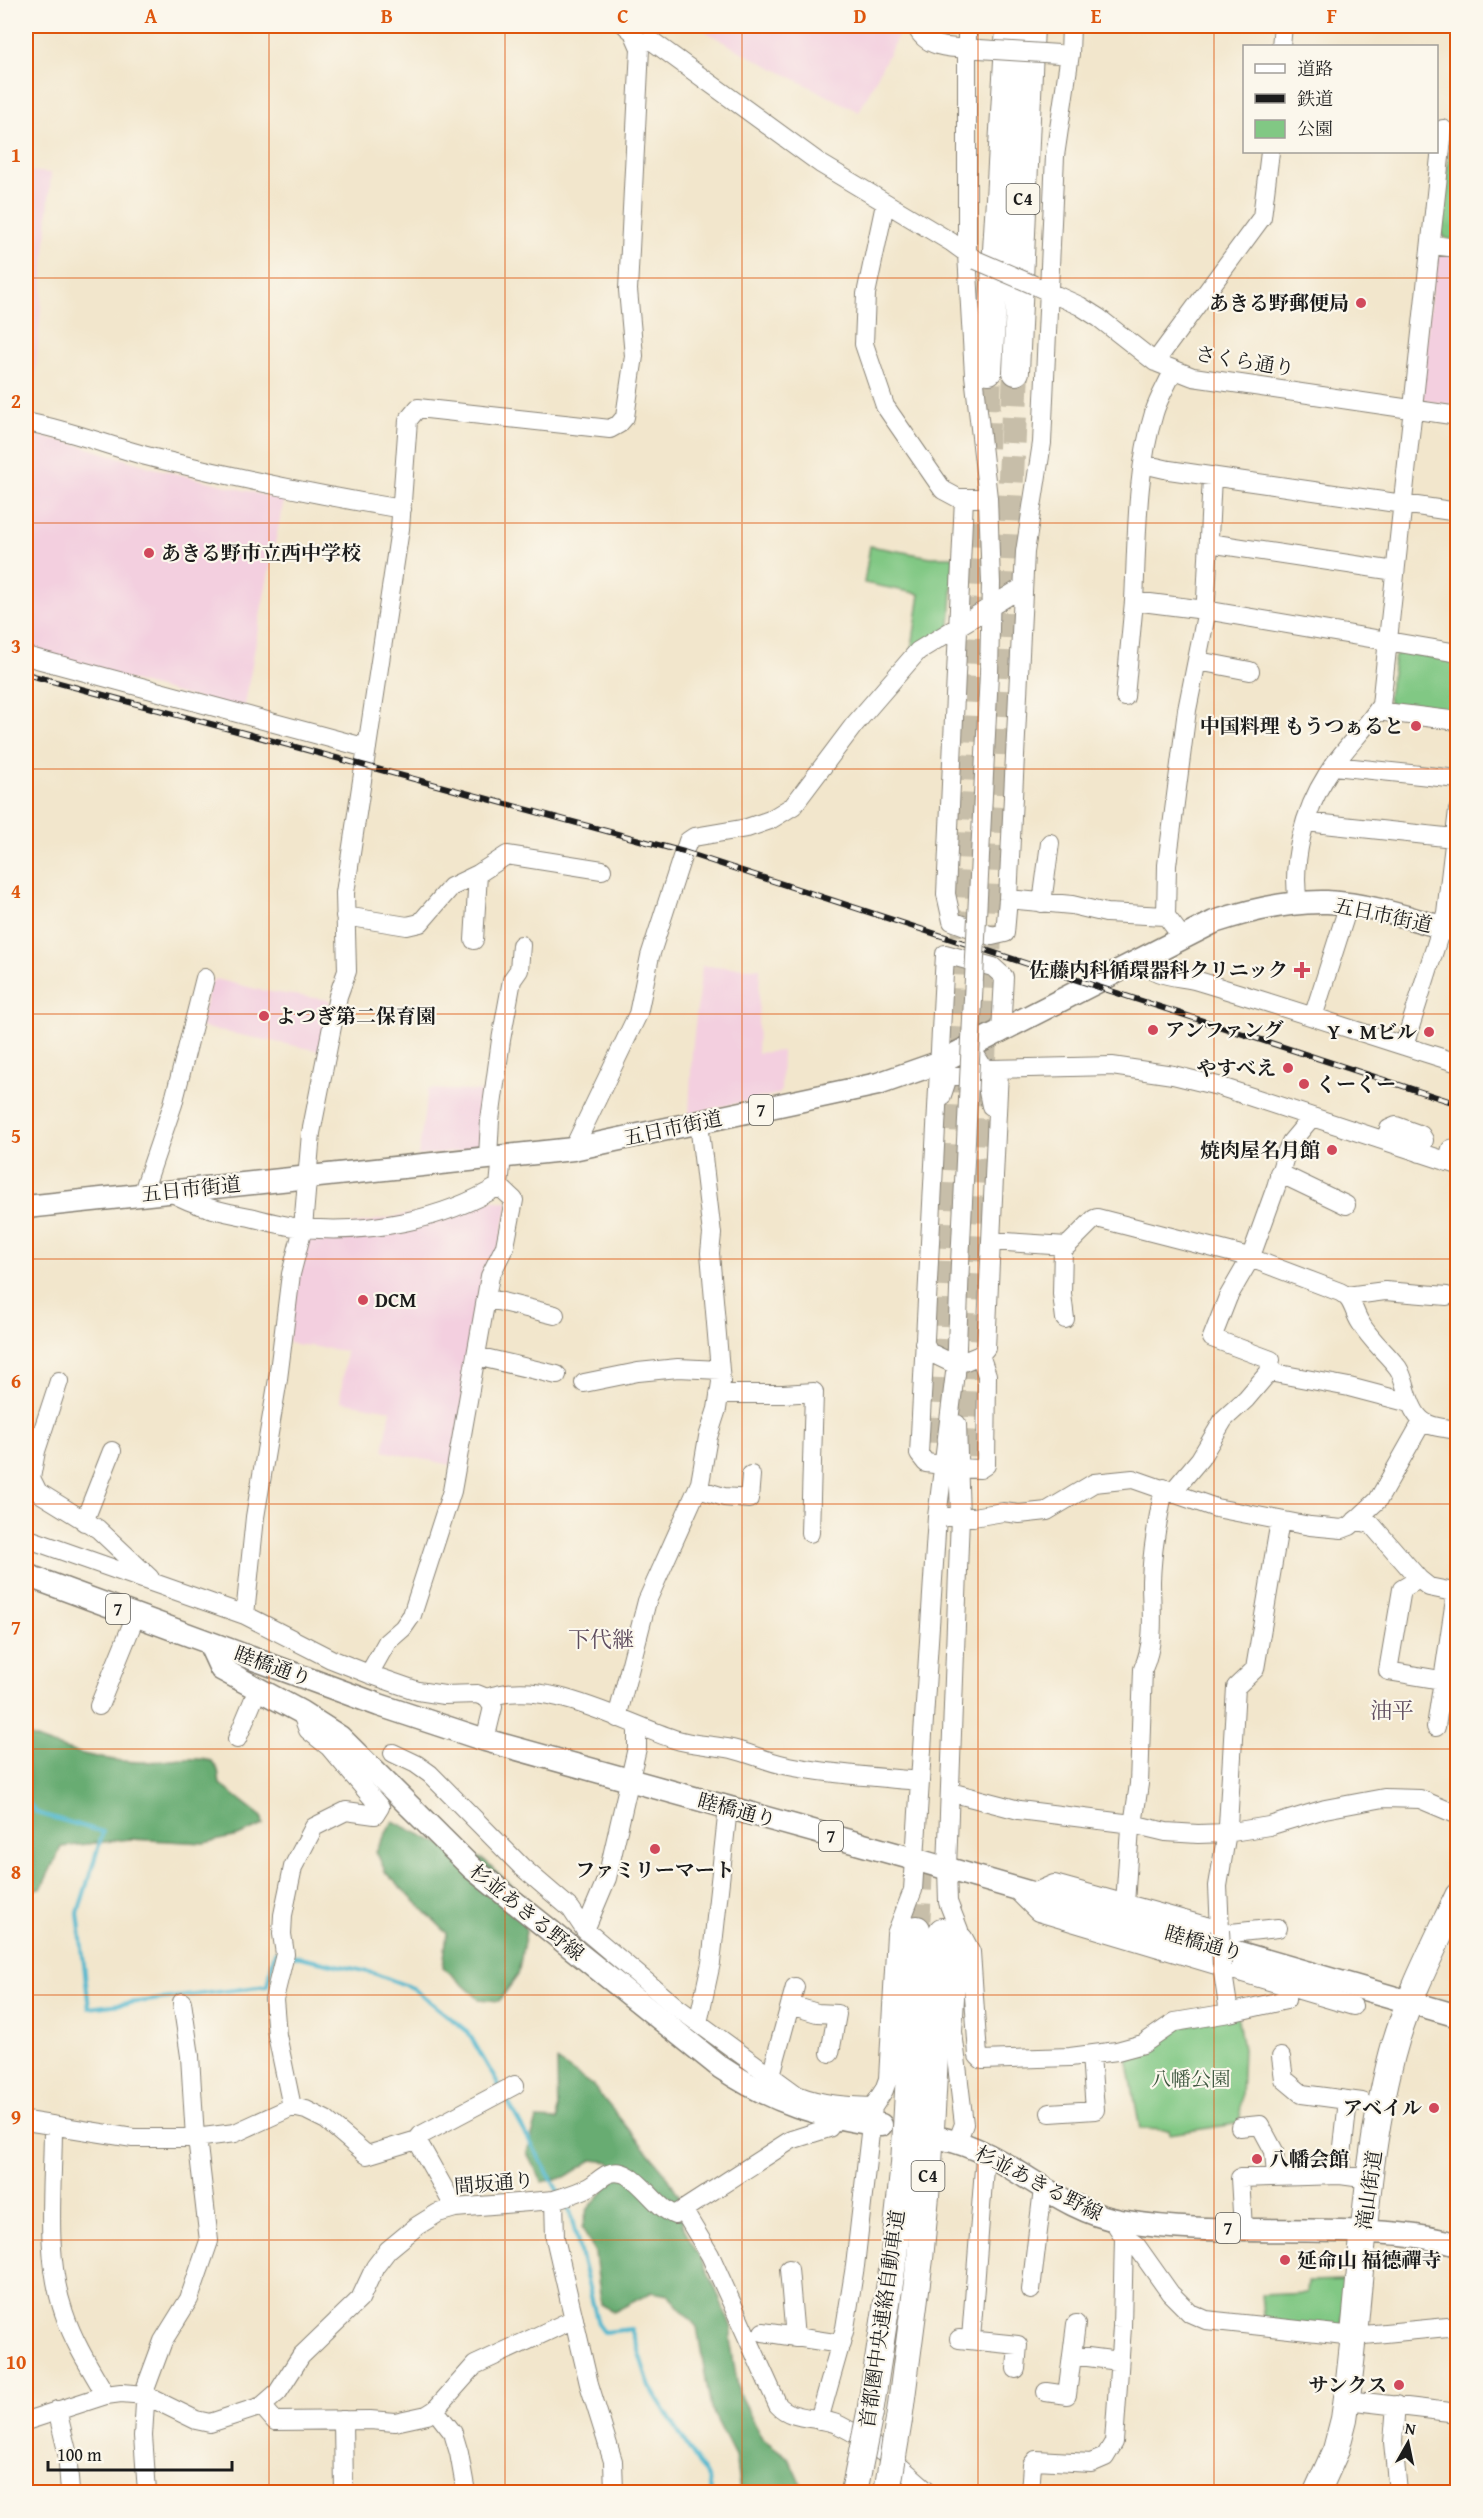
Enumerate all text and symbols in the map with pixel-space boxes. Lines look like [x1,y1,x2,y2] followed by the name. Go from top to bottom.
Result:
[145,1,158,30] text: A
[381,1,393,30] text: B
[617,1,629,30] text: C
[853,1,867,30] text: D
[1091,1,1102,30] text: E
[1327,1,1337,30] text: F
[1243,45,1438,153] legend
[1297,55,1333,82] text: 道路
[1297,85,1333,112] text: 鉄道
[1297,115,1333,142] text: 公園
[11,140,21,169] text: 1
[1006,184,1040,214] road number: C4
[1209,288,1349,317] place label: あきる野郵便局
[1354,296,1368,310] marker: あきる野郵便局
[1193,338,1297,383] street label: さくら通り
[11,386,21,415] text: 2
[161,538,361,567] place label: あきる野市立西中学校
[142,546,156,560] marker: あきる野市立西中学校
[11,631,21,660] text: 3
[1200,711,1404,740] place label: 中国料理 もうつぁると
[1409,719,1423,733] marker: 中国料理 もうつぁると
[11,876,21,905] text: 4
[1331,890,1435,939] street label: 五日市街道
[1029,955,1288,984] place label: 佐藤内科循環器科クリニック
[1293,961,1311,979] marker: 佐藤内科循環器科クリニック
[276,1001,436,1030] place label: よつぎ第二保育園
[257,1009,271,1023] marker: よつぎ第二保育園
[1165,1015,1283,1044] place label: アンファング
[1327,1017,1417,1046] place label: Y・Mビル
[1146,1023,1160,1037] marker: アンファング
[1422,1025,1436,1039] marker: Y・Mビル
[1196,1053,1276,1082] place label: やすべえ
[1281,1061,1295,1075] marker: やすべえ
[1316,1069,1396,1098] place label: くーくー
[1297,1077,1311,1091] marker: くーくー
[749,1095,773,1125] road number: 7
[621,1103,725,1152] street label: 五日市街道
[11,1121,21,1150] text: 5
[1200,1135,1320,1164] place label: 焼肉屋名月館
[1325,1143,1339,1157] marker: 焼肉屋名月館
[140,1169,242,1208] street label: 五日市街道
[375,1285,417,1314] place label: DCM
[356,1293,370,1307] marker: DCM
[11,1366,21,1395] text: 6
[106,1594,130,1624] road number: 7
[11,1612,21,1641] text: 7
[568,1623,634,1655] district label: 下代継
[231,1638,316,1693] street label: 睦橋通り
[1370,1694,1414,1726] district label: 油平
[695,1785,780,1834] street label: 睦橋通り
[819,1821,843,1851] road number: 7
[648,1842,662,1856] marker: ファミリーマート
[575,1855,735,1884] place label: ファミリーマート
[464,1856,591,1967] street label: 杉並あきる野線
[11,1857,21,1886] text: 8
[1162,1918,1247,1967] street label: 睦橋通り
[1151,2064,1231,2093] park label: 八幡公園
[1343,2093,1422,2122] place label: アベイル
[1427,2101,1441,2115] marker: アベイル
[11,2102,21,2131] text: 9
[970,2138,1108,2227] street label: 杉並あきる野線
[1269,2144,1349,2173] place label: 八幡会館
[1349,2148,1388,2232] street label: 滝山街道
[1250,2152,1264,2166] marker: 八幡会館
[912,2161,944,2191] road number: C4
[453,2165,535,2200] street label: 間坂通り
[852,2208,911,2430] street label: 首都圏中央連絡自動車道
[1216,2213,1240,2243] road number: 7
[1297,2245,1441,2274] place label: 延命山 福德禪寺
[1278,2253,1292,2267] marker: 延命山 福德禪寺
[6,2347,26,2376] text: 10
[1309,2370,1387,2399] place label: サンクス
[1392,2378,1406,2392] marker: サンクス
[1378,2413,1438,2473] north arrow
[1403,2415,1418,2441] text: N
[48,2434,232,2472] scale bar
[57,2441,102,2468] text: 100 m

